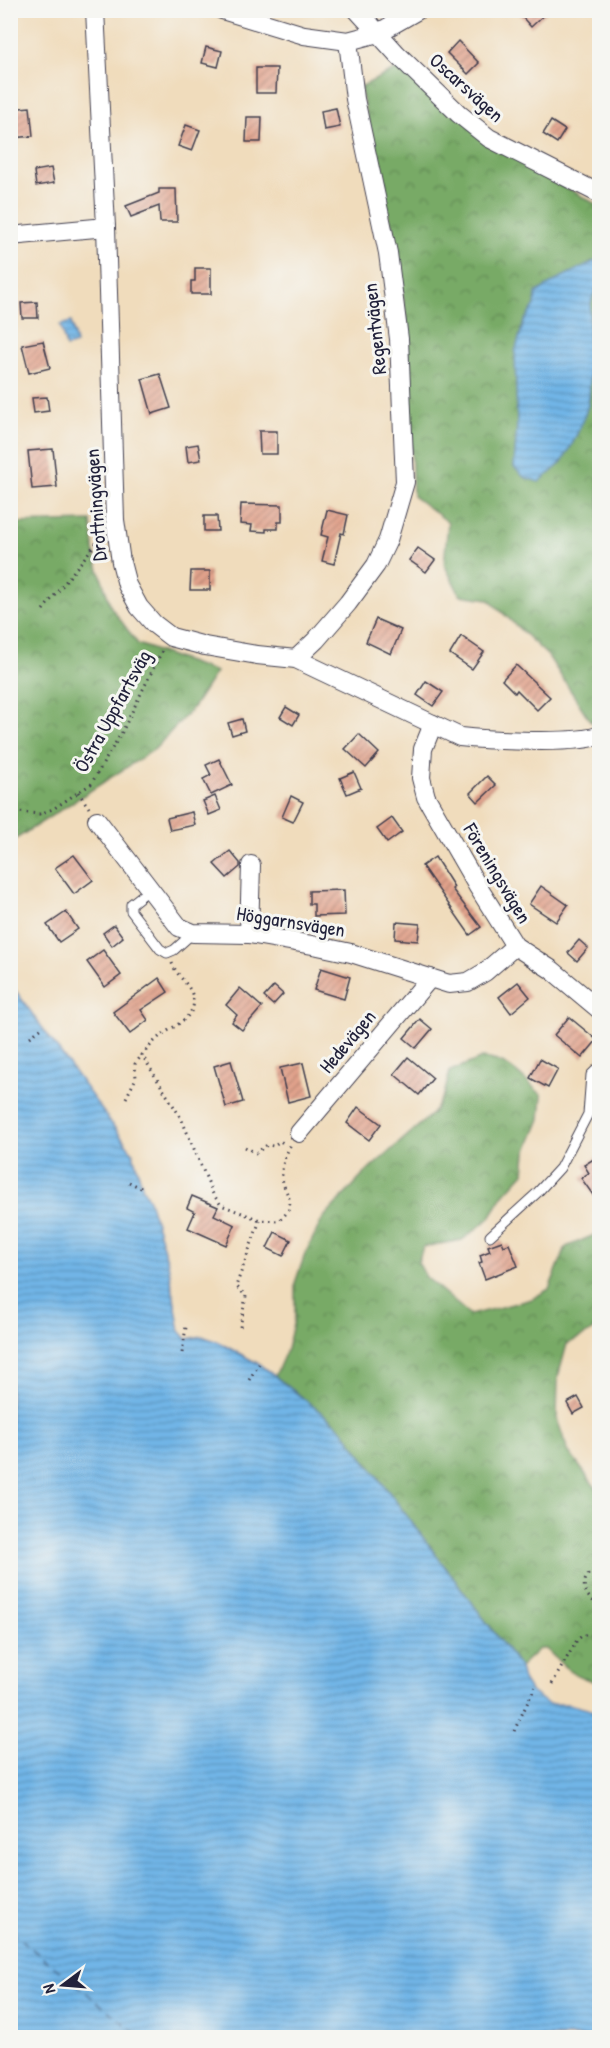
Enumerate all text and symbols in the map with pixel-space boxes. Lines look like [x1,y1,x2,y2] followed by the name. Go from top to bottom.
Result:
[424,46,510,128] street label: Oscarsvägen
[356,282,392,376] street label: Regentvägen
[78,448,112,562] street label: Drottningvägen
[67,645,157,777] street label: Östra Uppfartsväg
[457,817,538,928] street label: Föreningsvägen
[235,899,347,943] street label: Höggarnsvägen
[313,1004,381,1078] street label: Hedevägen
[33,1955,93,2015] north arrow
[37,1982,60,1996] text: N

